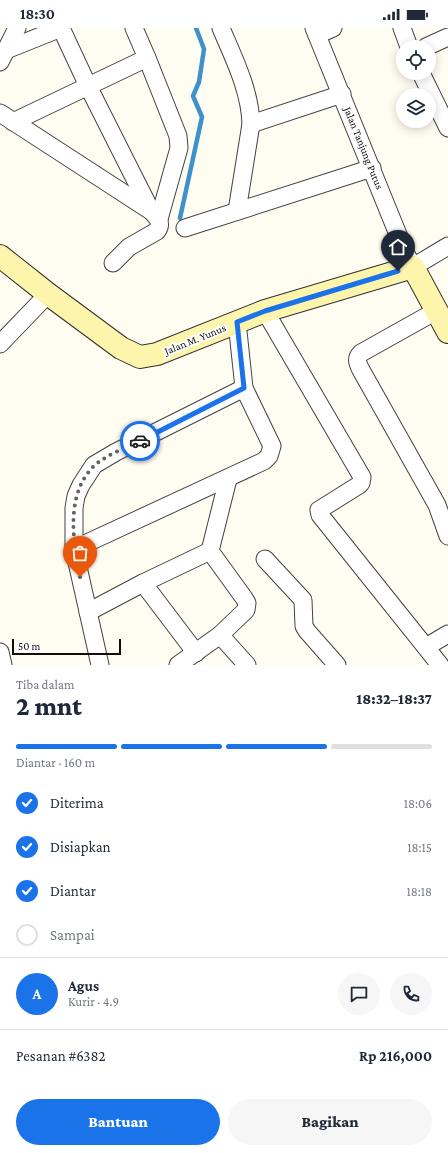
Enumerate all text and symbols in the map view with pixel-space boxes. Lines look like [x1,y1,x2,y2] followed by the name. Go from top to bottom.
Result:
[20,6,55,22] text: 18:30
[396,40,436,128] map controls
[396,40,436,80] button: locate
[396,88,436,128] button: layers
[341,104,386,191] street label: Jalan Tanjung Putus
[381,230,415,271] pin
[387,236,409,258] icon: home
[162,321,228,358] street label: Jalan M. Yunus
[120,421,160,461] courier
[129,430,151,452] icon: car
[63,536,97,577] pin
[69,542,91,564] icon: bag
[12,637,121,656] scale bar
[18,640,40,652] text: 50 m
[16,677,74,692] text: Tiba dalam
[356,691,432,707] text: 18:32–18:37
[16,692,82,721] text: 2 mnt
[16,755,95,770] text: Diantar · 160 m
[16,792,38,814] icon: check
[50,795,104,811] text: Diterima
[404,796,432,811] text: 18:06
[16,836,38,858] icon: check
[50,839,111,855] text: Disiapkan
[407,840,432,855] text: 18:15
[16,880,38,902] icon: check
[50,883,96,899] text: Diantar
[406,884,432,899] text: 18:18
[50,927,95,943] text: Sampai
[338,973,380,1015] button: chat
[390,973,432,1015] button: phone
[68,978,99,994] text: Agus
[33,986,41,1002] text: A
[68,994,119,1009] text: Kurir · 4.9
[16,1048,106,1064] text: Pesanan #6382
[359,1048,432,1064] text: Rp 216,000
[16,1099,220,1145] button: Bantuan
[228,1099,432,1145] button: Bagikan

